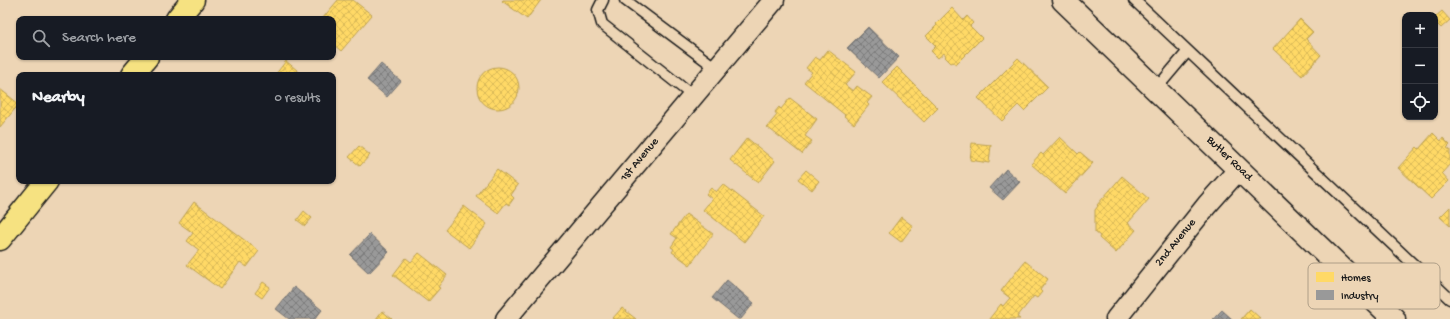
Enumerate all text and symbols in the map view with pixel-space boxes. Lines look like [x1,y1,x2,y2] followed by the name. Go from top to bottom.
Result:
[1402,12,1438,120] map controls
[1402,12,1438,48] button: +
[16,16,336,60] search box
[30,27,52,49] icon: search
[62,29,136,47] text: Search here
[1402,48,1438,84] button: −
[1402,84,1438,120] button: locate
[32,88,85,108] text: Nearby
[274,91,320,106] text: 0 results
[1202,133,1256,185] street label: Butler Road
[617,135,663,186] street label: 1st Avenue
[1152,216,1200,270] street label: 2nd Avenue
[1308,263,1440,309] legend
[1341,273,1371,285] text: Homes
[1341,291,1379,303] text: Industry

